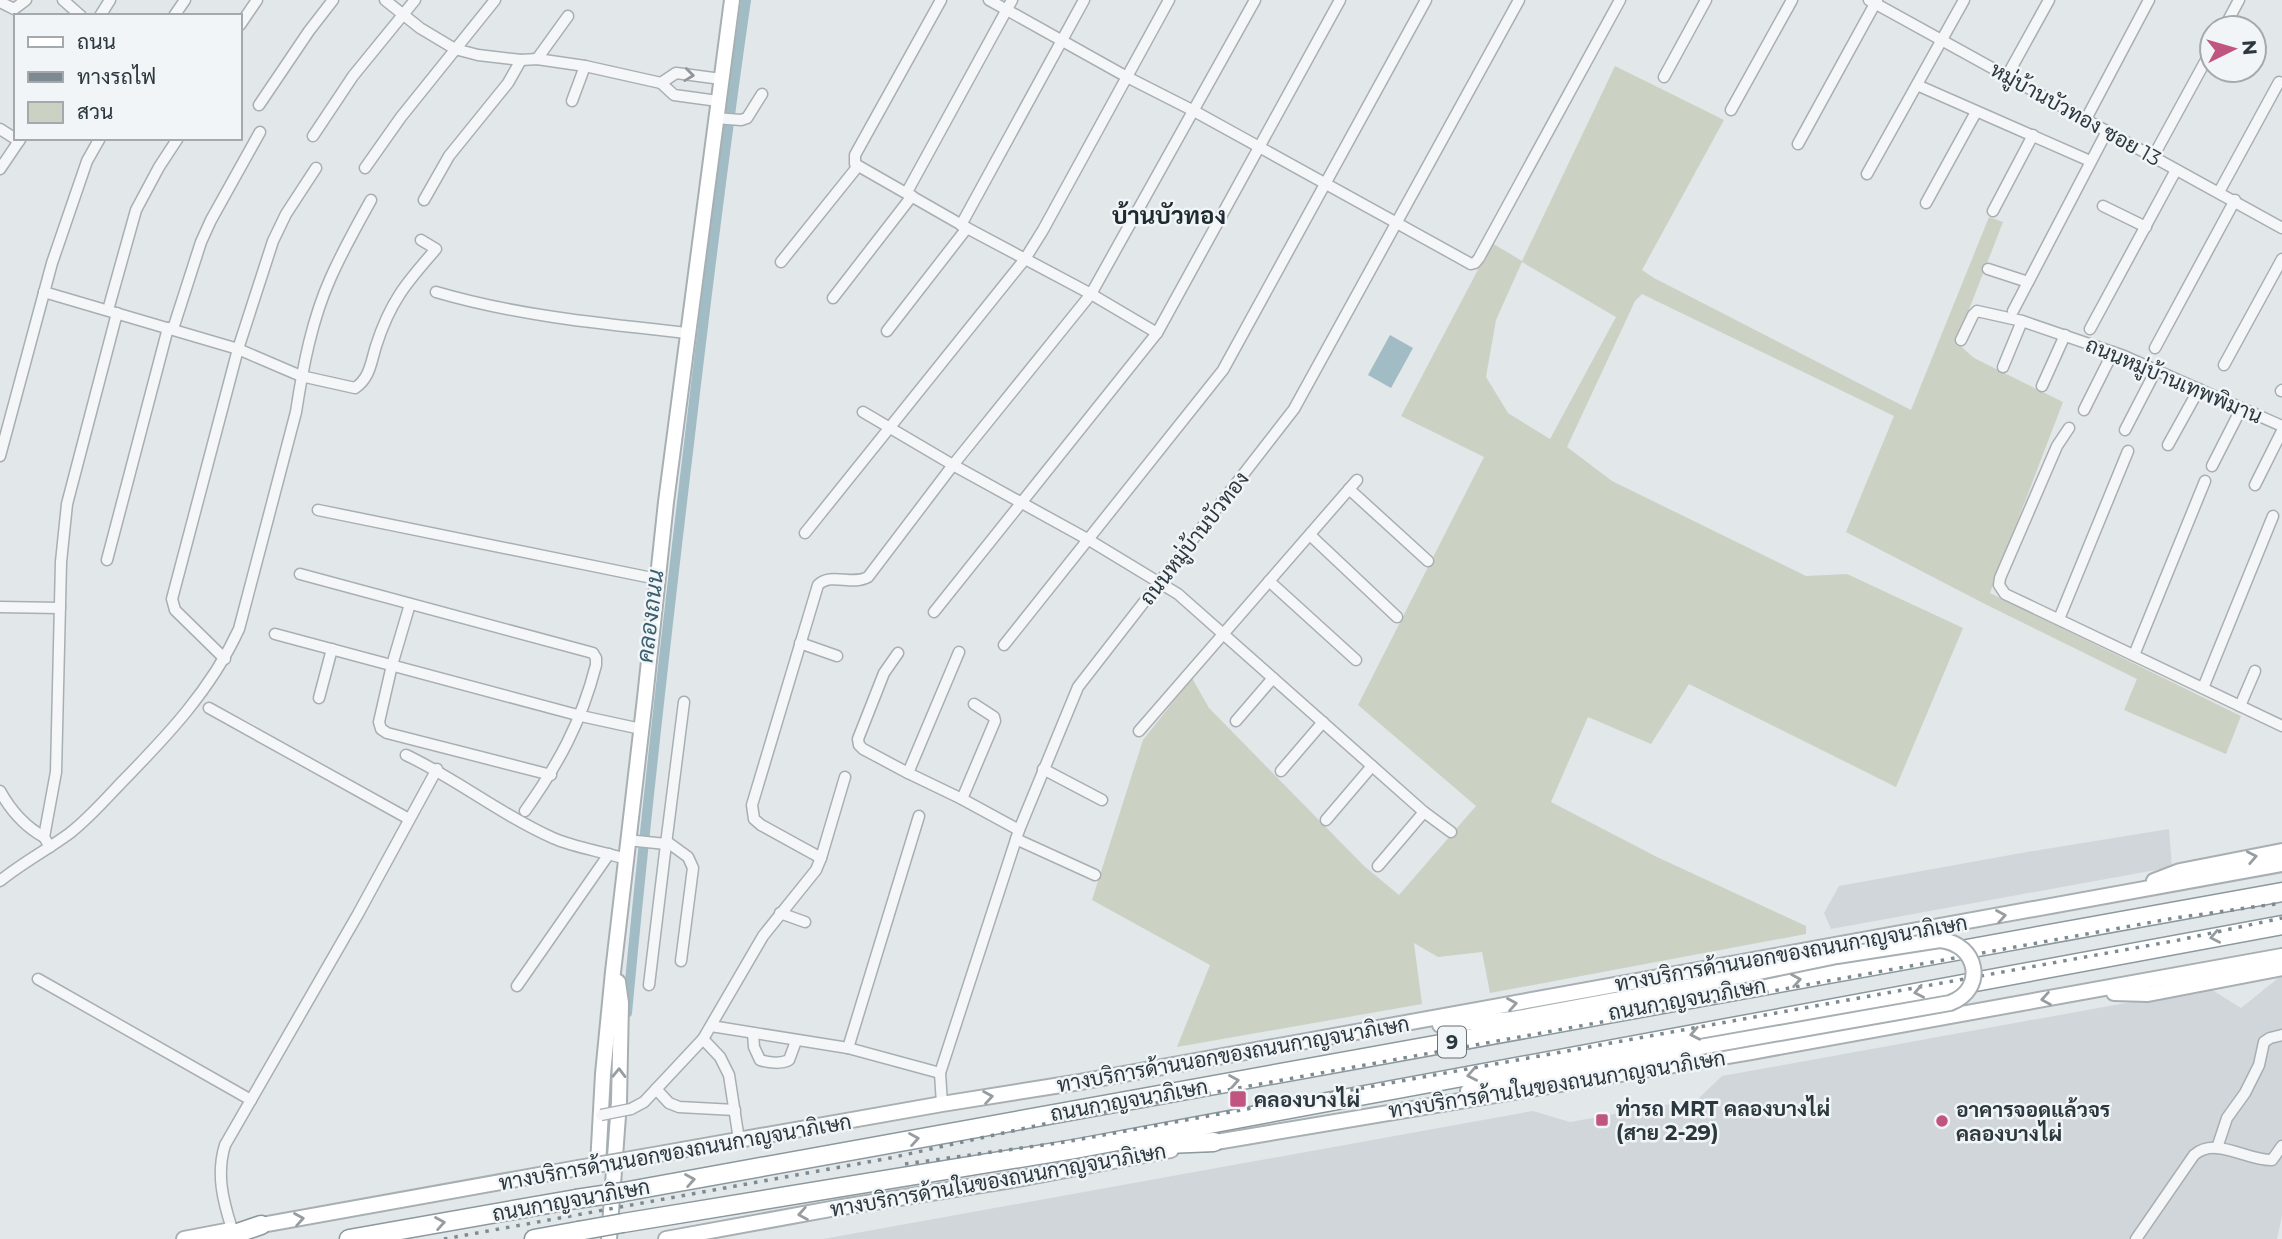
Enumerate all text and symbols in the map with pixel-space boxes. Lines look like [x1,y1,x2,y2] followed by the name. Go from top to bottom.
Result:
[14,14,242,140] legend
[2198,14,2268,84] north arrow
[77,29,116,54] text: ถนน
[2237,39,2262,56] text: N
[1985,57,2166,174] street label: หมู่บ้านบัวทอง ซอย 13
[77,64,156,89] text: ทางรถไฟ
[684,67,695,82] one-way arrow
[77,99,113,124] text: สวน
[1112,200,1226,230] district label: บ้านบัวทอง
[2081,332,2266,431] street label: ถนนหมู่บ้านเทพพิมาน
[1134,466,1256,611] street label: ถนนหมู่บ้านบัวทอง
[630,567,670,664] water label: คลองถนน
[2246,850,2258,865] one-way arrow
[1995,909,2007,924] one-way arrow
[1613,910,1969,996] street label: ทางบริการด้านนอกของถนนกาญจนาภิเษก
[2209,929,2221,944] one-way arrow
[1606,973,1768,1025] street label: ถนนกาญจนาภิเษก
[1790,973,1802,988] one-way arrow
[1913,984,1925,999] one-way arrow
[2040,991,2052,1006] one-way arrow
[1506,997,1518,1012] one-way arrow
[1055,1011,1411,1097] street label: ทางบริการด้านนอกของถนนกาญจนาภิเษก
[1689,1025,1701,1040] one-way arrow
[1438,1026,1466,1058] road number: 9
[1387,1045,1727,1123] street label: ทางบริการด้านในของถนนกาญจนาภิเษก
[612,1067,627,1078] one-way arrow
[1466,1067,1478,1082] one-way arrow
[1048,1074,1210,1126] street label: ถนนกาญจนาภิเษก
[1228,1074,1240,1089] one-way arrow
[1254,1086,1360,1112] place label: คลองบางไผ่
[1228,1089,1248,1109] marker: คลองบางไผ่
[982,1090,994,1105] one-way arrow
[1616,1095,1830,1145] place label: ท่ารถ MRT คลองบางไผ่ (สาย 2-29)
[1956,1097,2110,1146] place label: อาคารจอดแล้วจร คลองบางไผ่
[497,1109,853,1195] street label: ทางบริการด้านนอกของถนนกาญจนาภิเษก
[1594,1112,1610,1128] marker: ท่ารถ MRT คลองบางไผ่ (สาย 2-29)
[1934,1113,1950,1129] marker: อาคารจอดแล้วจร คลองบางไผ่
[908,1132,920,1147] one-way arrow
[828,1138,1168,1222] street label: ทางบริการด้านในของถนนกาญจนาภิเษก
[684,1173,696,1188] one-way arrow
[490,1174,652,1226] street label: ถนนกาญจนาภิเษก
[797,1206,809,1221] one-way arrow
[294,1212,305,1227] one-way arrow
[434,1216,446,1231] one-way arrow

